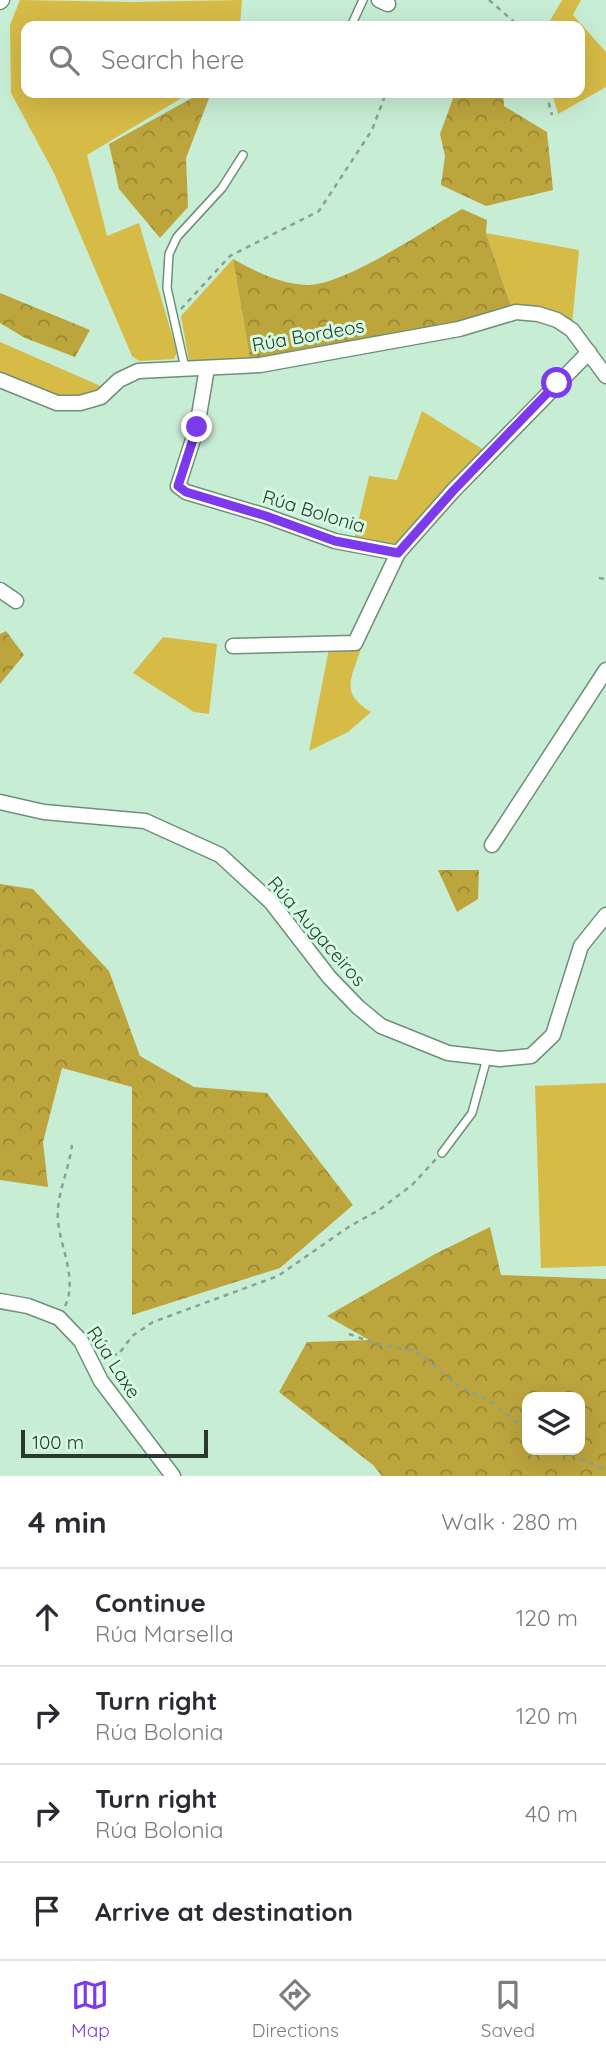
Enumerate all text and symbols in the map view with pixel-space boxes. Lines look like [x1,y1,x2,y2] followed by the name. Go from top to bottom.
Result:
[21,21,585,98] search box
[45,41,83,79] icon: search
[101,43,245,76] text: Search here
[250,313,366,357] street label: Rúa Bordeos
[541,367,572,398] route start
[181,411,212,442] route end
[260,484,368,538] street label: Rúa Bolonia
[263,871,371,991] street label: Rúa Augaceiros
[82,1321,146,1403] street label: Rúa Laxe
[522,1392,585,1455] map controls
[522,1392,585,1455] button: layers
[21,1427,208,1459] scale bar
[32,1430,84,1454] text: 100 m
[28,1503,107,1541] text: 4 min
[441,1507,578,1536] text: Walk · 280 m
[95,1586,206,1619] text: Continue
[28,1598,66,1636] icon: ahead
[516,1603,578,1632] text: 120 m
[95,1619,234,1648] text: Rúa Marsella
[95,1684,217,1717] text: Turn right
[28,1696,66,1734] icon: right
[516,1701,578,1730] text: 120 m
[95,1717,223,1746] text: Rúa Bolonia
[95,1782,217,1815] text: Turn right
[28,1794,66,1832] icon: right
[525,1799,578,1828] text: 40 m
[95,1815,223,1844] text: Rúa Bolonia
[28,1892,66,1930] icon: arrive
[95,1895,353,1928] text: Arrive at destination
[71,1976,110,2042] tab: Map
[252,1976,339,2042] tab: Directions
[481,1976,535,2042] tab: Saved

